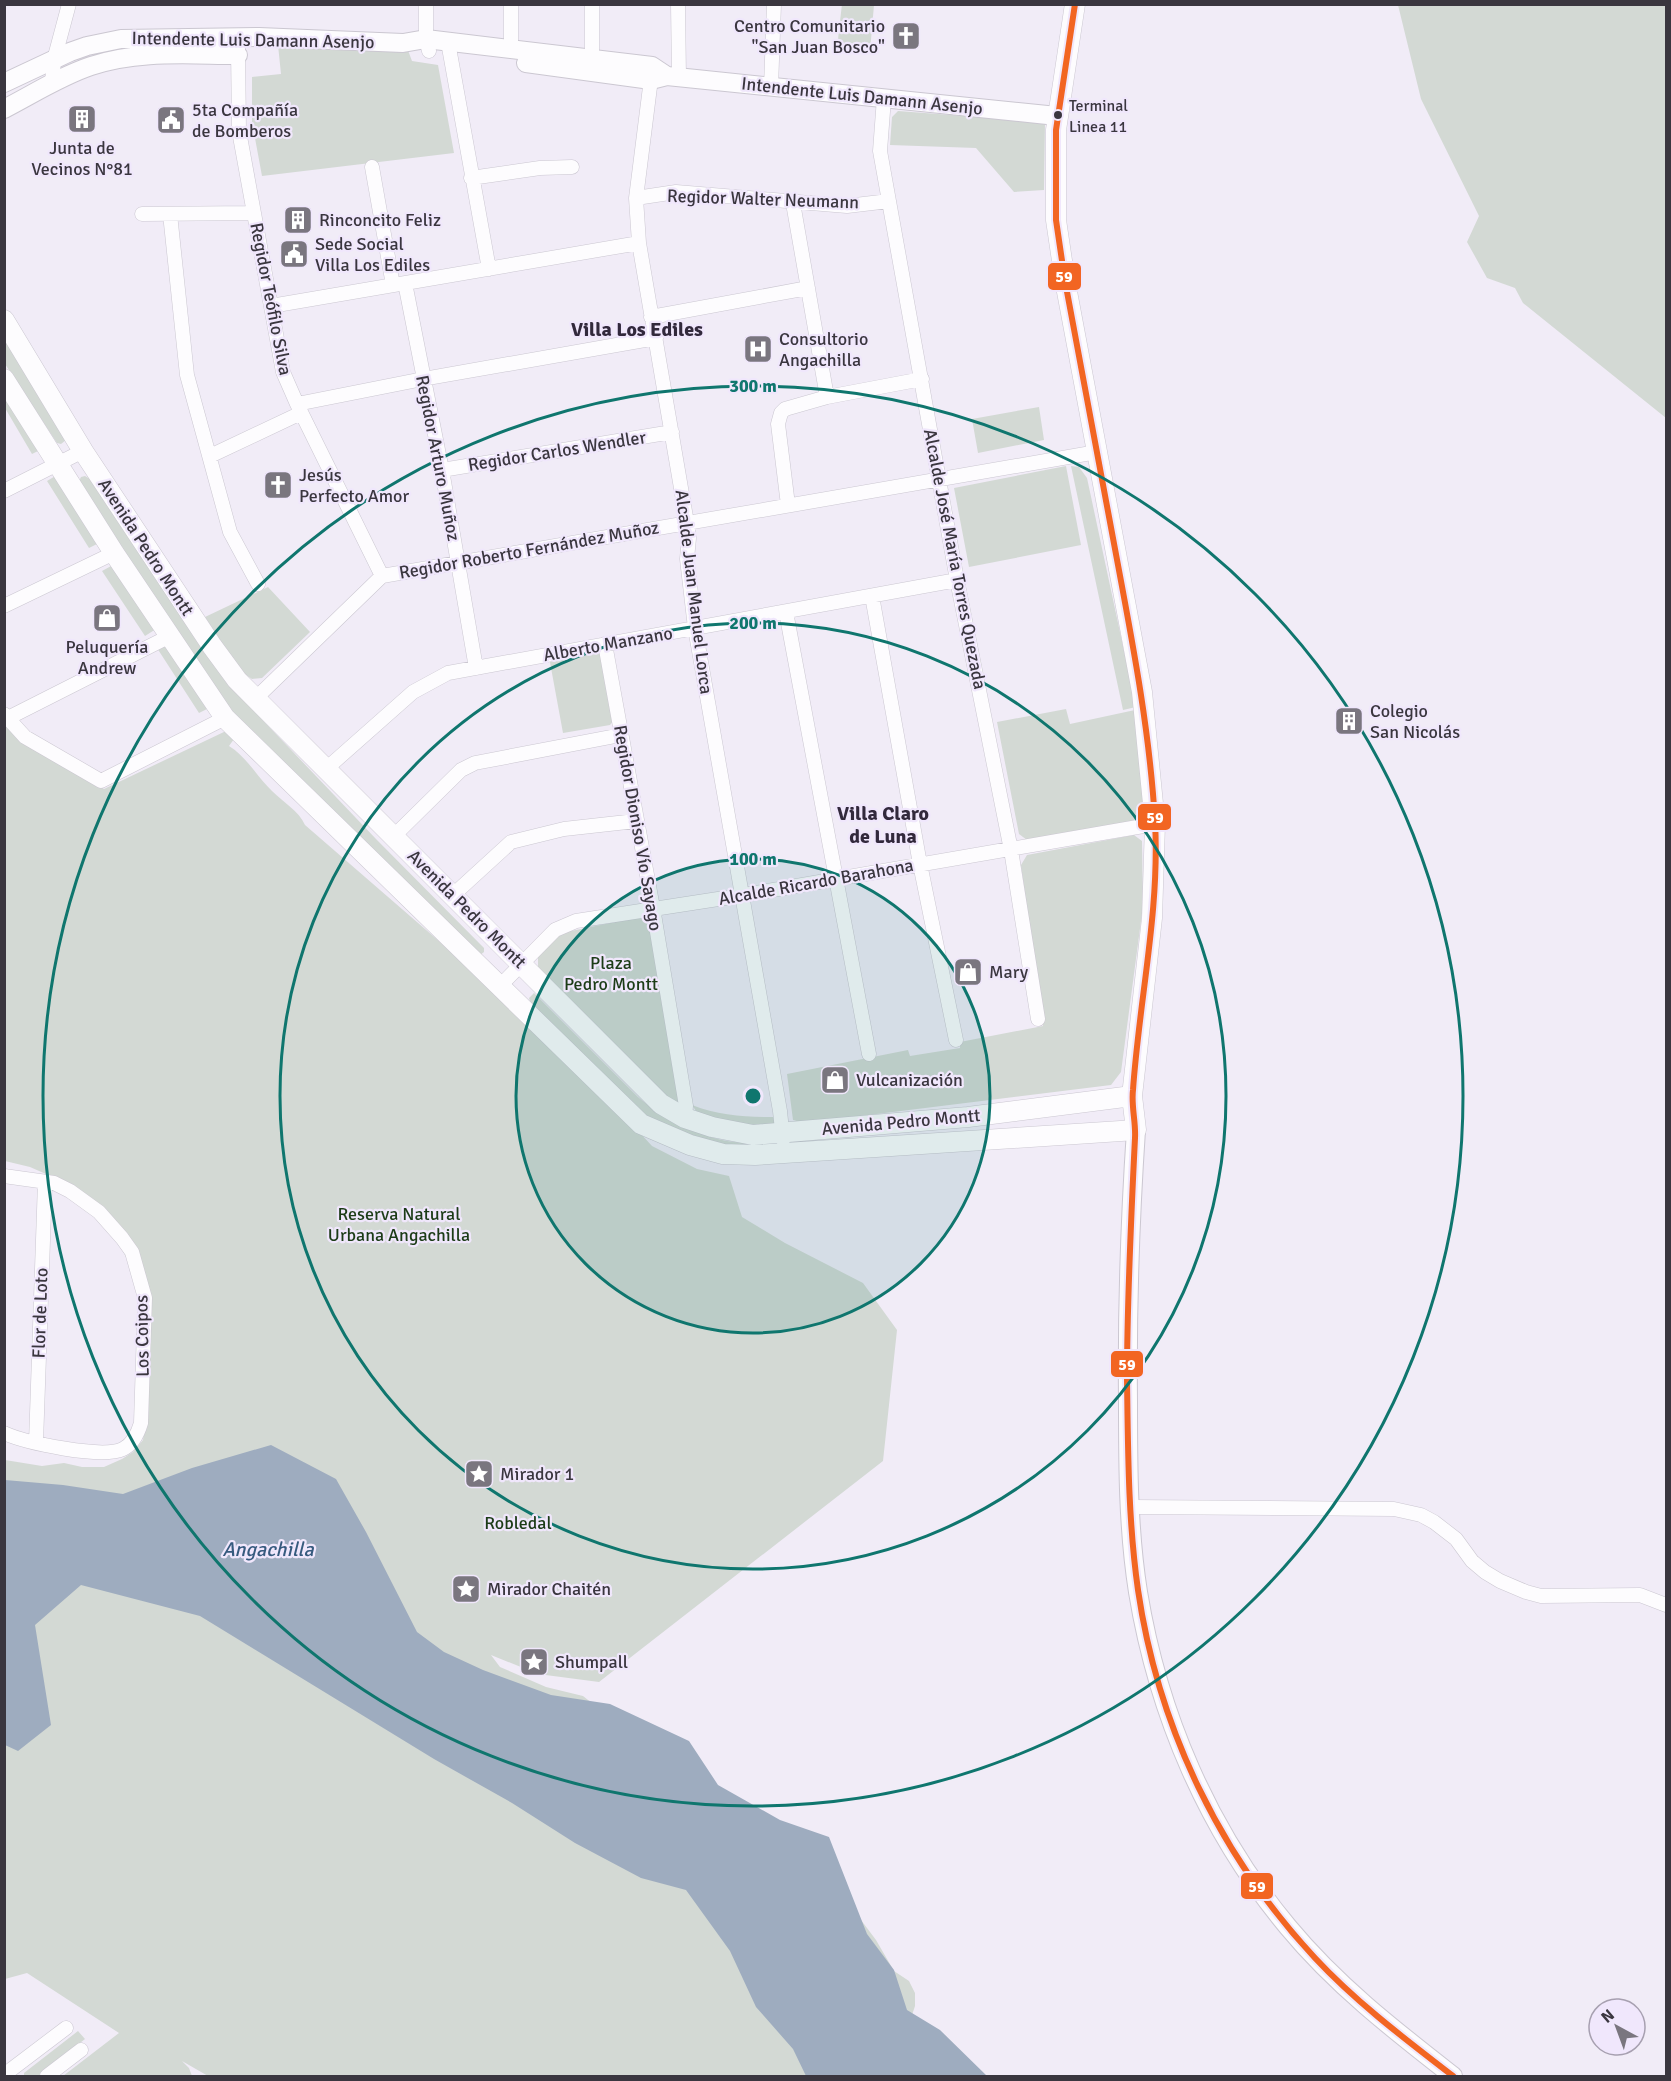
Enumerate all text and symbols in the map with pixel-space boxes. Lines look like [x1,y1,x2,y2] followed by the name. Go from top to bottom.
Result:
[734,15,885,58] place label: Centro Comunitario "San Juan Bosco"
[890,20,922,52] church icon: Centro Comunitario "San Juan Bosco"
[131,27,375,53] street label: Intendente Luis Damann Asenjo
[740,72,984,120] street label: Intendente Luis Damann Asenjo
[1069,96,1128,137] place label: Terminal Linea 11
[192,99,298,142] place label: 5ta Compañía de Bomberos
[66,103,98,135] building icon: Junta de Vecinos N°81
[155,104,187,136] public building icon: 5ta Compañía de Bomberos
[1052,109,1064,121] marker: Terminal Linea 11
[31,137,133,180] place label: Junta de Vecinos N°81
[667,185,859,213] street label: Regidor Walter Neumann
[282,204,314,236] building icon: Rinconcito Feliz
[319,209,441,231] place label: Rinconcito Feliz
[245,221,297,377] street label: Regidor Teófilo Silva
[315,233,430,276] place label: Sede Social Villa Los Ediles
[278,238,310,270] public building icon: Sede Social Villa Los Ediles
[1047,262,1082,291] line badge: 59
[1055,267,1073,287] text: 59
[571,317,703,342] district label: Villa Los Ediles
[779,328,868,371] place label: Consultorio Angachilla
[742,333,774,365] hospital icon: Consultorio Angachilla
[411,373,465,543] street label: Regidor Arturo Muñoz
[729,375,777,397] text: 300 m
[466,426,648,476] street label: Regidor Carlos Wendler
[919,427,991,691] street label: Alcalde José María Torres Quezada
[299,464,409,507] place label: Jesús Perfecto Amor
[262,469,294,501] church icon: Jesús Perfecto Amor
[93,474,199,620] street label: Avenida Pedro Montt
[671,489,717,695] street label: Alcalde Juan Manuel Lorca
[397,516,661,584] street label: Regidor Roberto Fernández Muñoz
[91,602,123,634] shop icon: Peluquería Andrew
[729,612,777,634] text: 200 m
[542,622,674,666] street label: Alberto Manzano
[66,636,148,679] place label: Peluquería Andrew
[1370,700,1460,743] place label: Colegio San Nicolás
[1333,705,1365,737] building icon: Colegio San Nicolás
[609,723,667,933] street label: Regidor Dioniso Vío Sayago
[837,801,929,849] district label: Villa Claro de Luna
[1137,803,1172,831] line badge: 59
[1146,808,1164,828] text: 59
[403,845,531,973] street label: Avenida Pedro Montt
[729,848,777,870] text: 100 m
[717,854,915,910] street label: Alcalde Ricardo Barahona
[564,952,658,995] park label: Plaza Pedro Montt
[952,956,984,988] shop icon: Mary
[989,961,1029,983] place label: Mary
[819,1064,851,1096] shop icon: Vulcanización
[856,1069,963,1091] place label: Vulcanización
[743,1086,763,1106] centre of rings
[821,1104,981,1140] street label: Avenida Pedro Montt
[328,1203,470,1246] park label: Reserva Natural Urbana Angachilla
[27,1267,53,1359] street label: Flor de Loto
[130,1295,154,1377] street label: Los Coipos
[1110,1350,1144,1378] line badge: 59
[1118,1355,1136,1375] text: 59
[463,1458,495,1490] place icon: Mirador 1
[500,1463,574,1485] place label: Mirador 1
[484,1512,552,1534] park label: Robledal
[222,1537,314,1562] water label: Angachilla
[450,1573,482,1605] place icon: Mirador Chaitén
[487,1578,611,1600] place label: Mirador Chaitén
[518,1646,550,1678] place icon: Shumpall
[555,1651,628,1673] place label: Shumpall
[1240,1872,1274,1900] line badge: 59
[1248,1877,1266,1897] text: 59
[1587,1997,1647,2057] north arrow
[1597,2005,1619,2028] text: N

